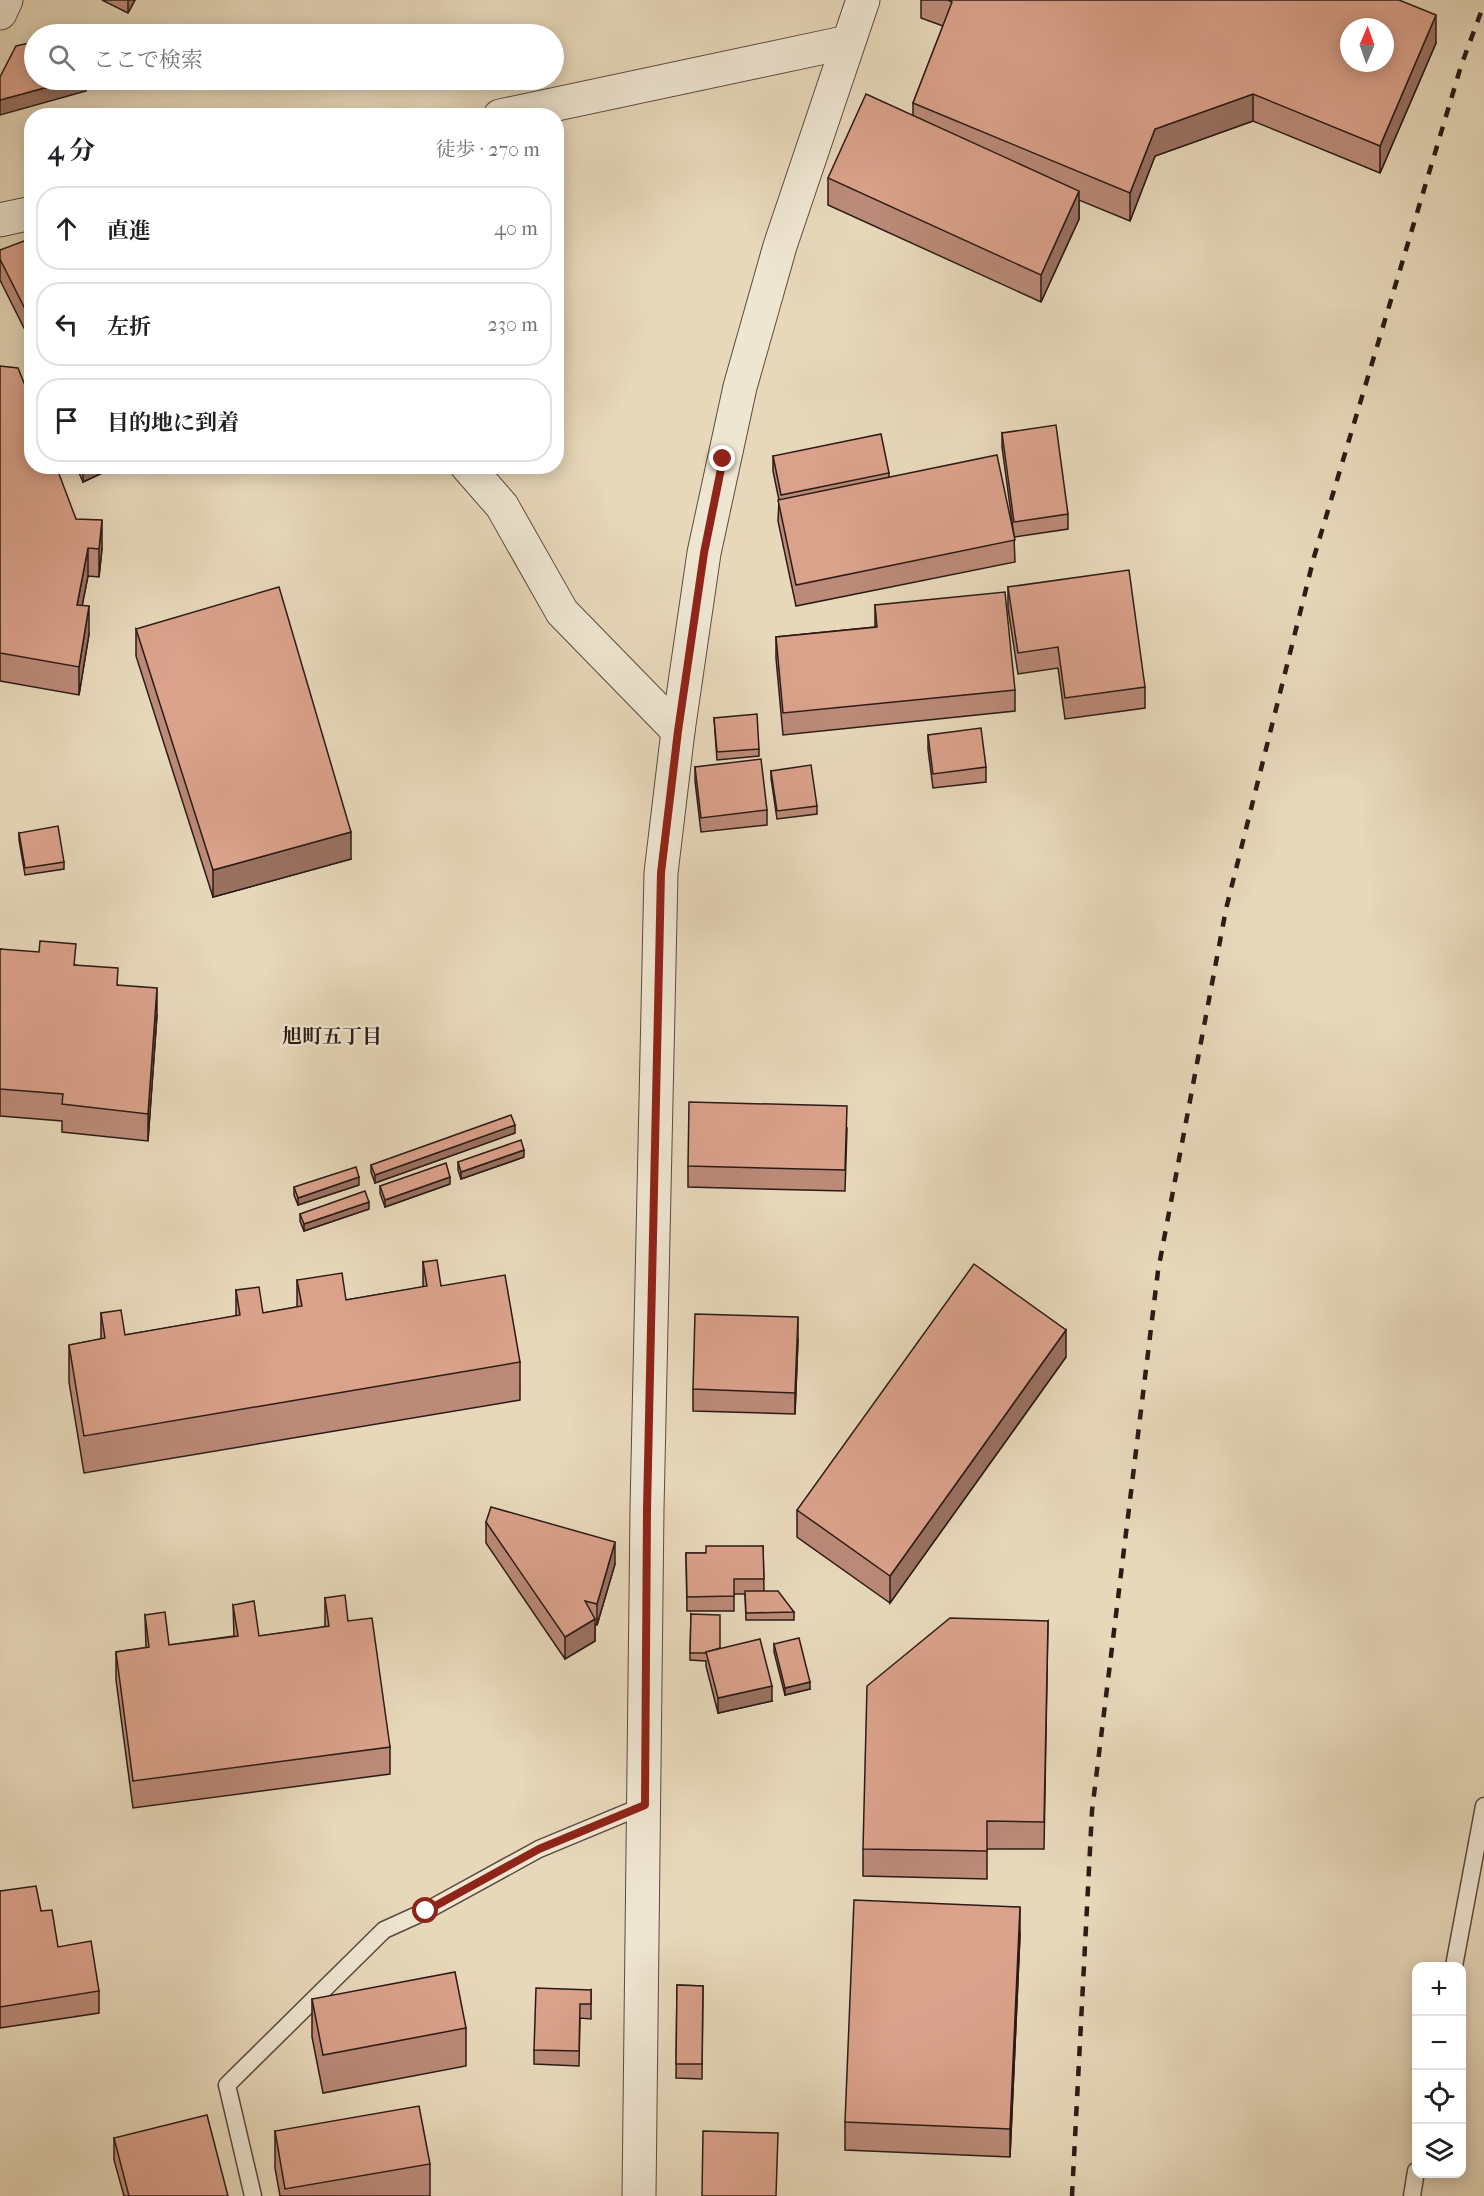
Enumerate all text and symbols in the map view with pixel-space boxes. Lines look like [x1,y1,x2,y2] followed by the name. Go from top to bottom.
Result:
[1340,18,1394,72] north arrow
[24,24,564,90] search box
[45,41,78,74] icon: search
[93,47,203,73] text: ここで検索
[48,135,95,166] text: 4 分
[436,138,540,161] text: 徒歩 · 270 m
[50,212,83,245] icon: ahead
[494,217,538,240] text: 40 m
[107,218,151,244] text: 直進
[50,308,83,341] icon: left
[488,313,538,336] text: 230 m
[107,314,151,340] text: 左折
[50,404,83,437] icon: arrive
[107,410,239,436] text: 目的地に到着
[709,445,735,471] route end
[282,1025,382,1048] district label: 旭町五丁目
[412,1897,438,1923] route start
[1412,1962,1466,2178] map controls
[1412,1962,1466,2016] button: +
[1412,2016,1466,2070] button: −
[1412,2070,1466,2124] button: locate
[1412,2124,1466,2178] button: layers

